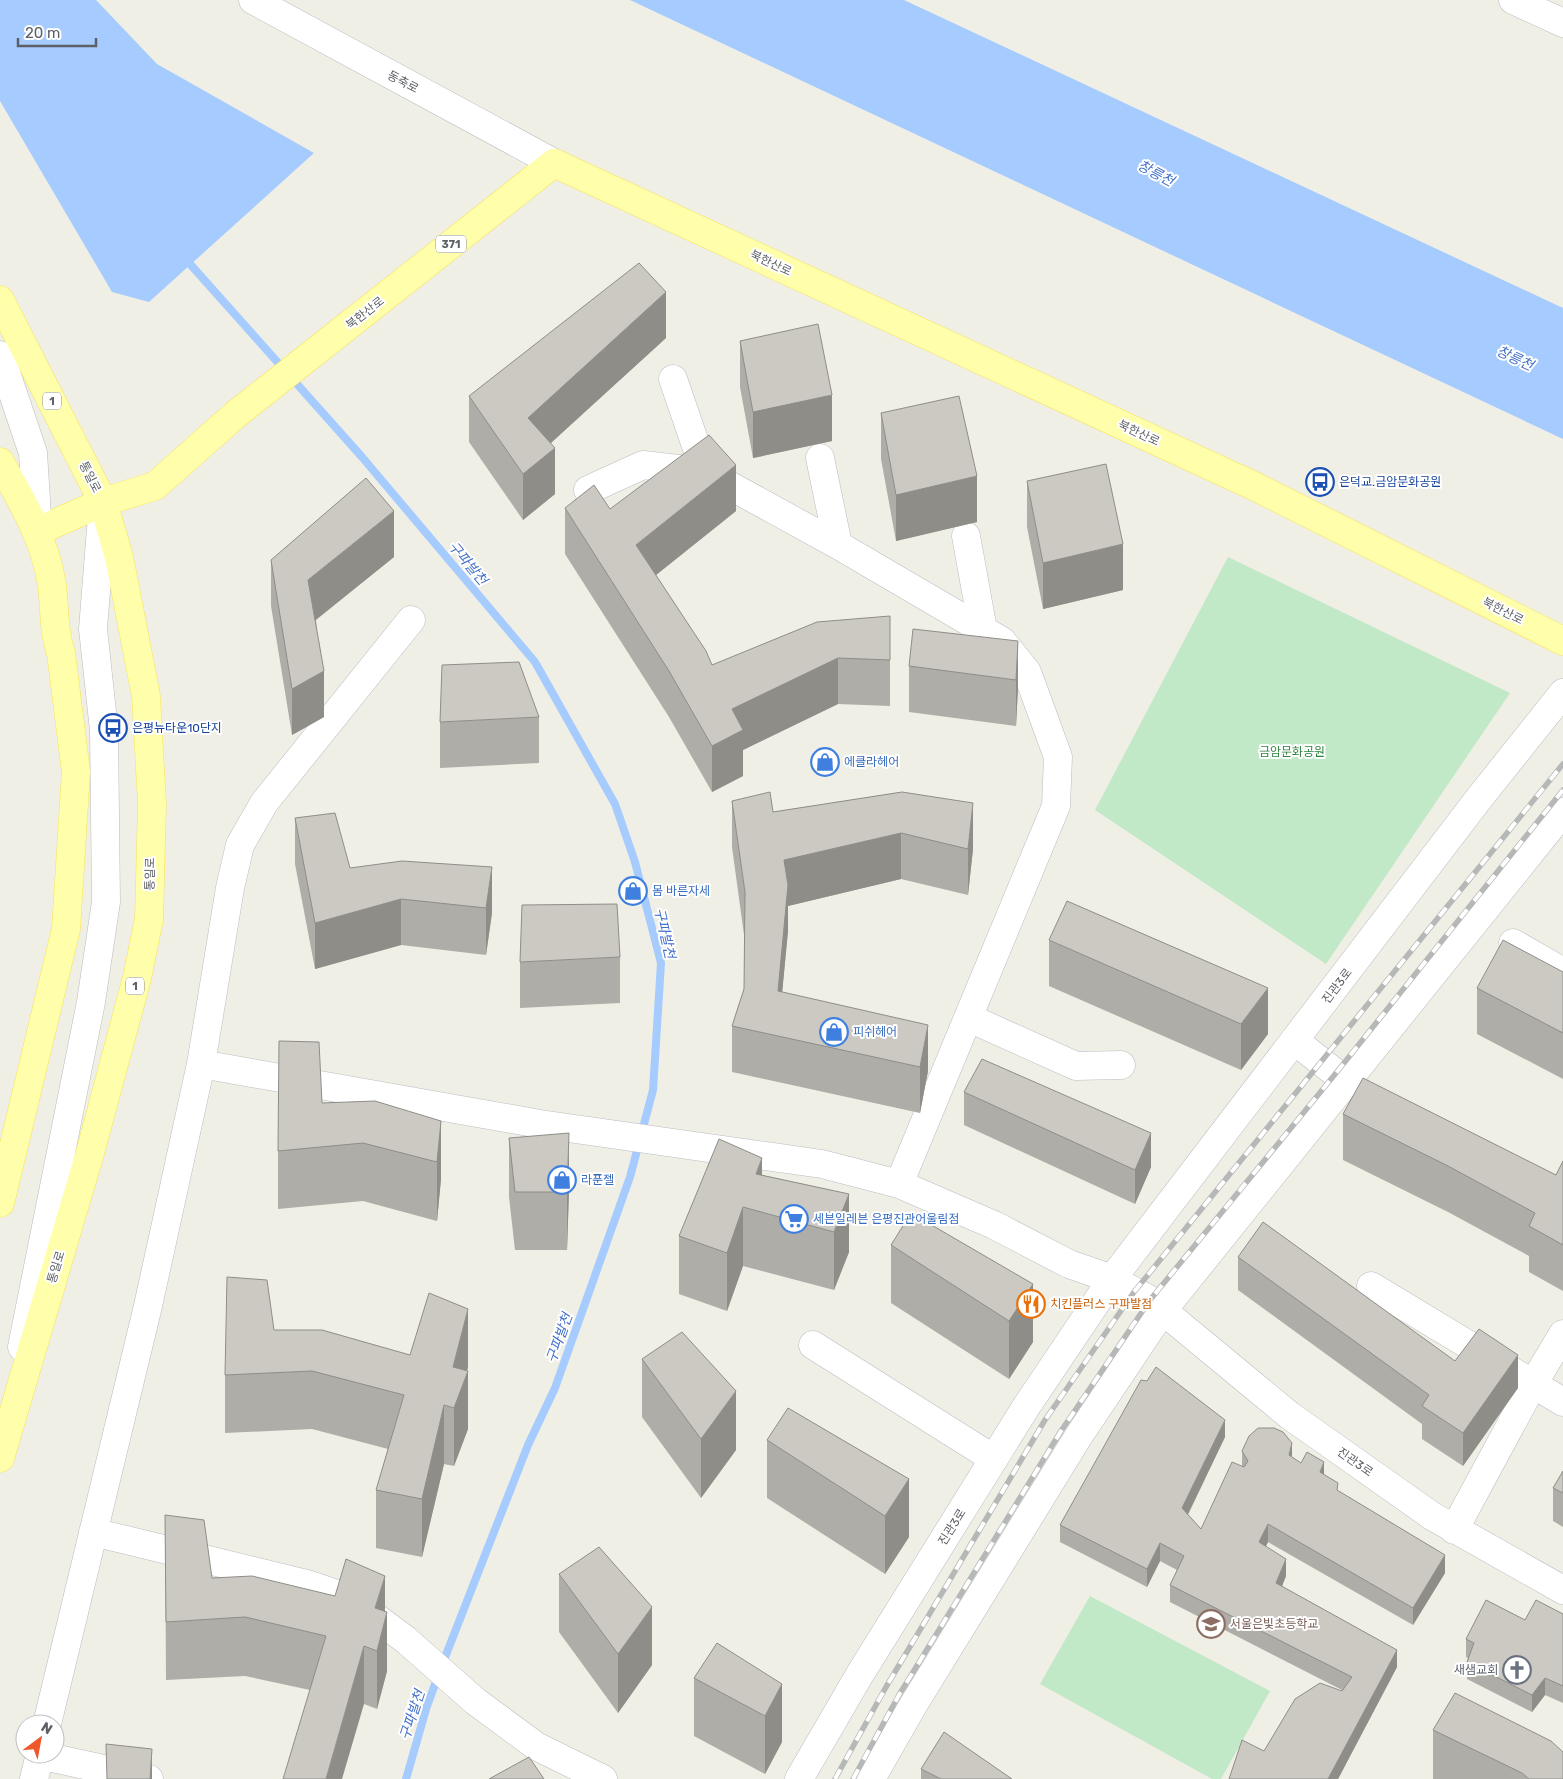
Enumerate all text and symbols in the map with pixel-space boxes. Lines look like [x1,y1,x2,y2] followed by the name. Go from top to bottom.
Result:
[18,15,95,47] scale bar
[25,24,60,42] text: 20 m
[385,68,421,96] street label: 동축로
[1135,157,1178,191] water label: 창릉천
[436,235,466,252] road number: 371
[748,247,794,279] street label: 북한산로
[343,294,387,332] street label: 북한산로
[1494,343,1537,375] water label: 창릉천
[43,392,61,410] road number: 1
[1116,417,1162,449] street label: 북한산로
[76,459,104,495] street label: 통일로
[1305,467,1335,497] bus stop icon: 은덕교.금암문화공원
[1339,475,1441,489] place label: 은덕교.금암문화공원
[445,538,491,589] water label: 구파발천
[1480,595,1526,627] street label: 북한산로
[98,713,128,743] bus stop icon: 은평뉴타운10단지
[132,721,222,735] place label: 은평뉴타운10단지
[1259,745,1325,759] park label: 금암문화공원
[810,747,840,777] shop icon: 에클라헤어
[844,755,899,769] place label: 에클라헤어
[143,857,157,891] street label: 통일로
[618,876,648,906] shop icon: 몸 바른자세
[652,884,710,898] place label: 몸 바른자세
[650,906,679,961] water label: 구파발천
[1319,966,1355,1006] street label: 진관3로
[126,978,144,994] road number: 1
[819,1017,849,1047] shop icon: 피쉬헤어
[853,1025,897,1039] place label: 피쉬헤어
[547,1165,577,1195] shop icon: 라푼젤
[581,1173,614,1187] place label: 라푼젤
[779,1204,809,1234] supermarket icon: 세븐일레븐 은평진관어울림점
[813,1212,959,1226] place label: 세븐일레븐 은평진관어울림점
[44,1249,68,1285] street label: 통일로
[1016,1289,1046,1319] restaurant icon: 치킨플러스 구파발점
[1050,1297,1152,1311] place label: 치킨플러스 구파발점
[543,1310,577,1365] water label: 구파발천
[1334,1445,1376,1479] street label: 진관3로
[935,1506,969,1548] street label: 진관3로
[1196,1609,1226,1639] school or university icon: 서울은빛초등학교
[1230,1617,1318,1631] place label: 서울은빛초등학교
[1502,1655,1532,1685] church icon: 새샘교회
[1454,1663,1498,1677] place label: 새샘교회
[396,1687,429,1742] water label: 구파발천
[15,1714,65,1764] north arrow
[38,1719,55,1738] text: N

